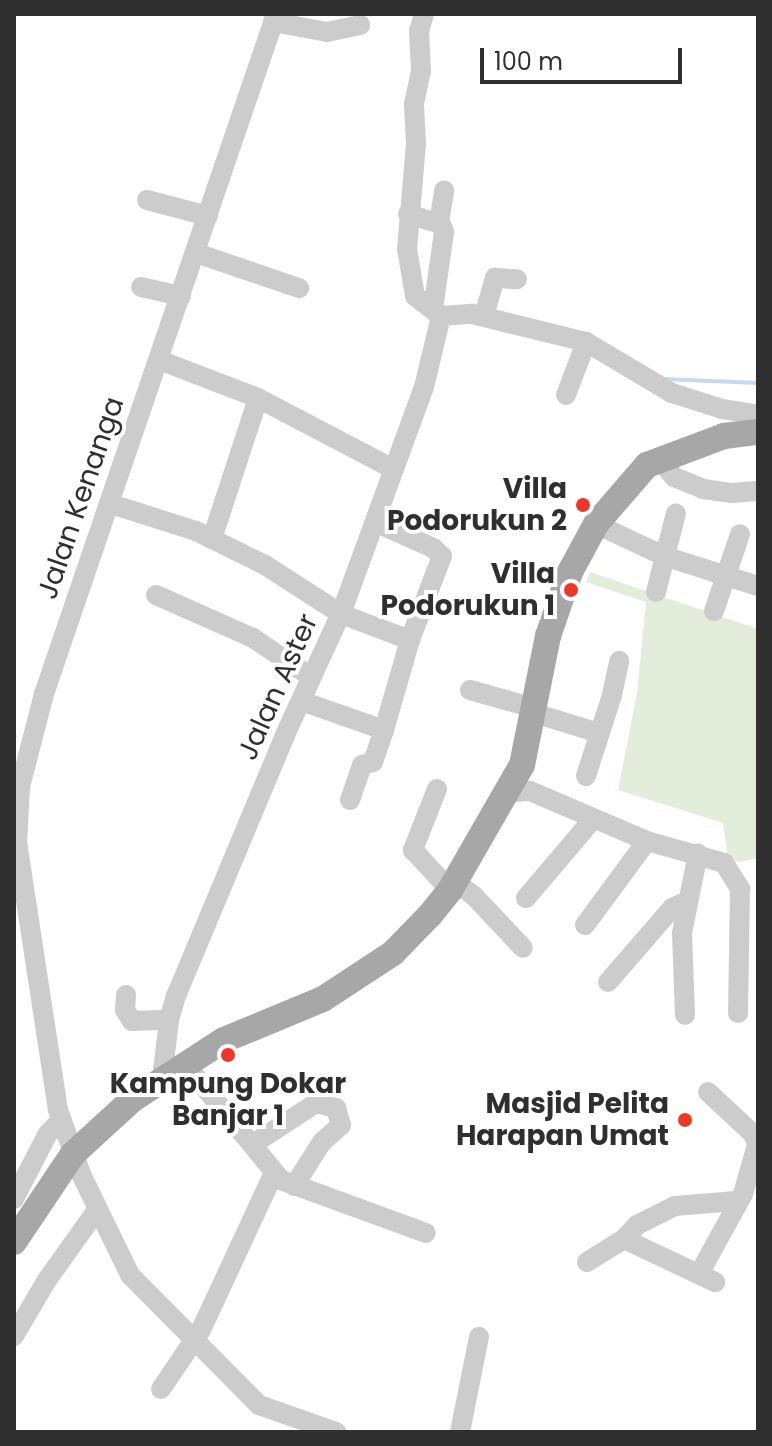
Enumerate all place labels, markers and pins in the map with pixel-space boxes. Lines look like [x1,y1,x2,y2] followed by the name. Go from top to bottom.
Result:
[387,472,567,538] place label: Villa Podorukun 2
[574,496,592,514] marker: Villa Podorukun 2
[380,557,555,623] place label: Villa Podorukun 1
[562,581,580,599] marker: Villa Podorukun 1
[219,1046,237,1064] marker: Kampung Dokar Banjar 1
[110,1067,346,1133] place label: Kampung Dokar Banjar 1
[456,1087,669,1153] place label: Masjid Pelita Harapan Umat
[676,1111,694,1129] marker: Masjid Pelita Harapan Umat

